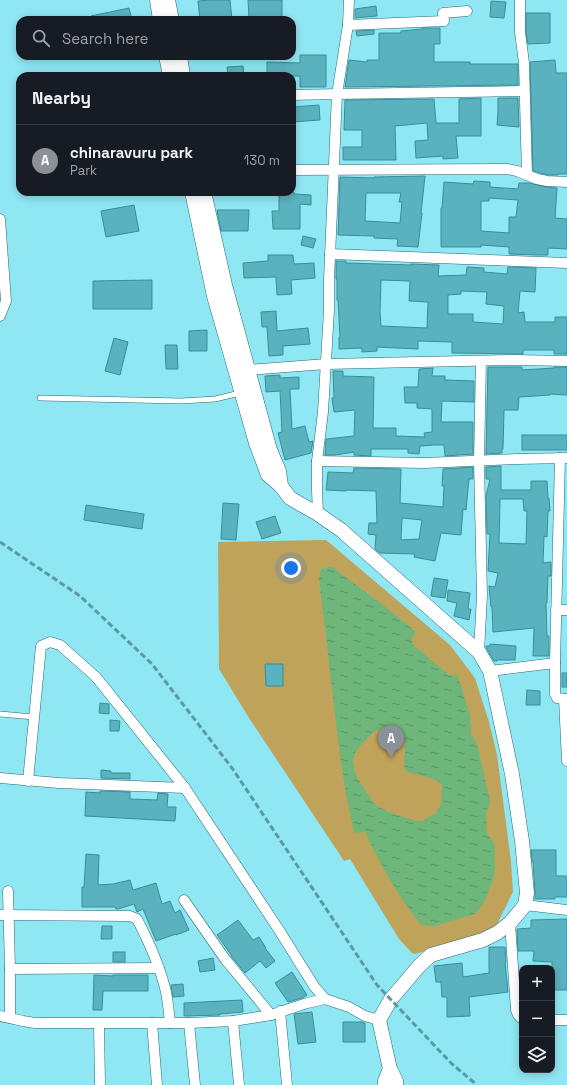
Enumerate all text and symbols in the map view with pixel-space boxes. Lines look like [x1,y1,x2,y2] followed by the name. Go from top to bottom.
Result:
[16,16,296,60] search box
[30,27,52,49] icon: search
[62,29,148,48] text: Search here
[32,87,91,109] text: Nearby
[70,143,193,162] text: chinaravuru park
[41,152,49,169] text: A
[244,152,280,169] text: 130 m
[70,162,97,179] text: Park
[281,558,301,578] your location
[378,725,404,758] pin: A
[519,965,555,1073] map controls
[519,965,555,1001] button: +
[519,1001,555,1037] button: −
[519,1037,555,1073] button: layers

